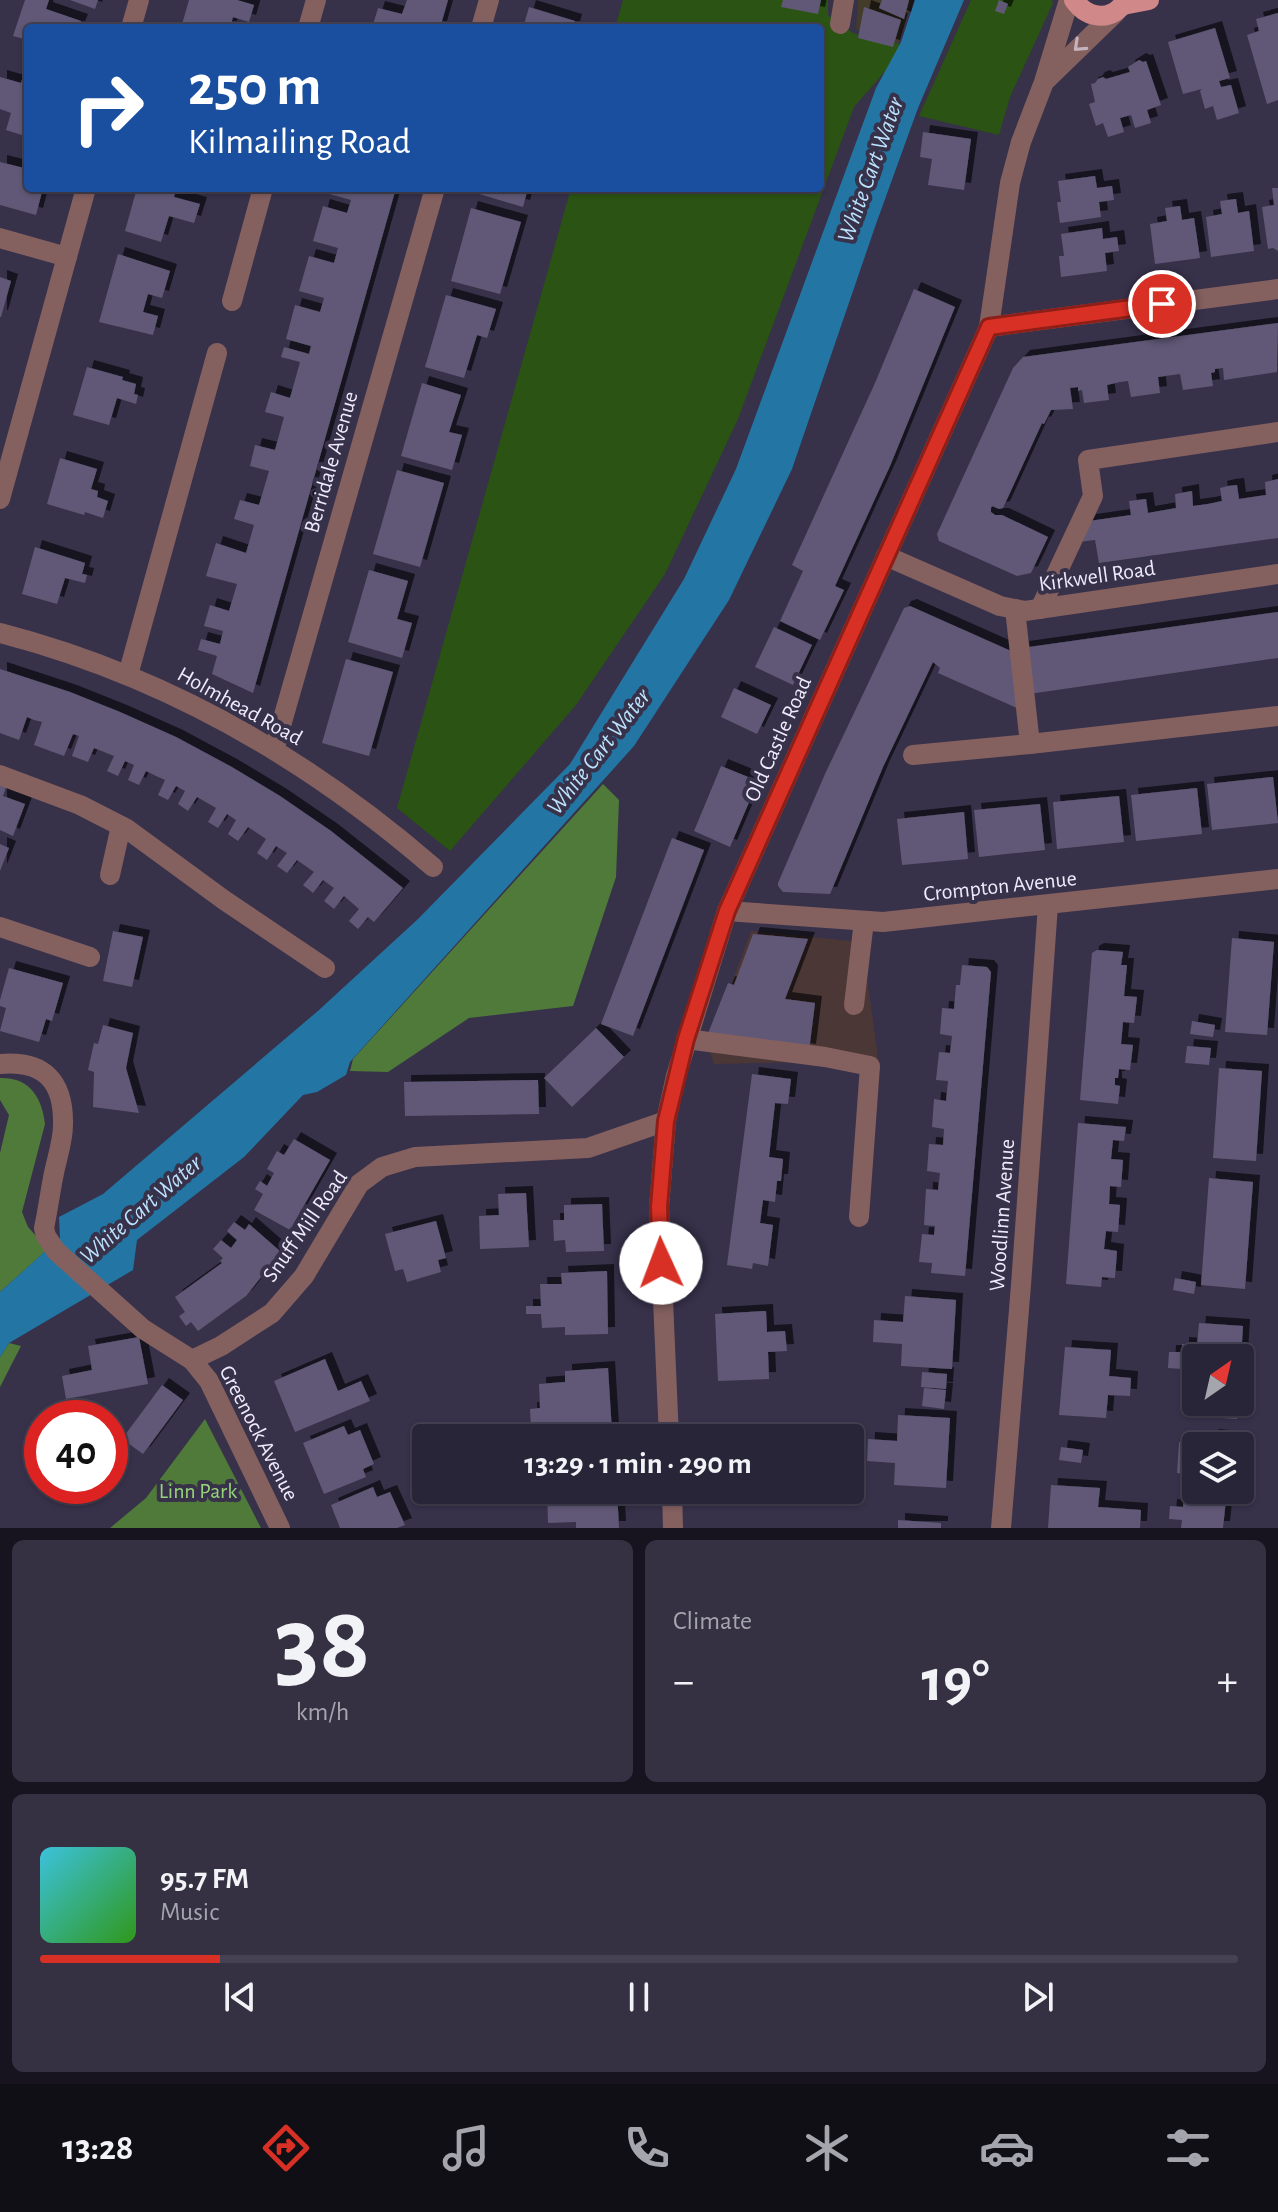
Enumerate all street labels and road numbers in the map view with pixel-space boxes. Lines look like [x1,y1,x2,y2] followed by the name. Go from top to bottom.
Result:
[300,389,362,535] street label: Berridale Avenue
[1037,557,1157,595] street label: Kirkwell Road
[174,663,306,749] street label: Holmhead Road
[741,673,815,805] street label: Old Castle Road
[922,867,1078,905] street label: Crompton Avenue
[986,1138,1018,1292] street label: Woodlinn Avenue
[259,1166,351,1286] street label: Snuff Mill Road
[215,1362,303,1504] street label: Greenock Avenue

